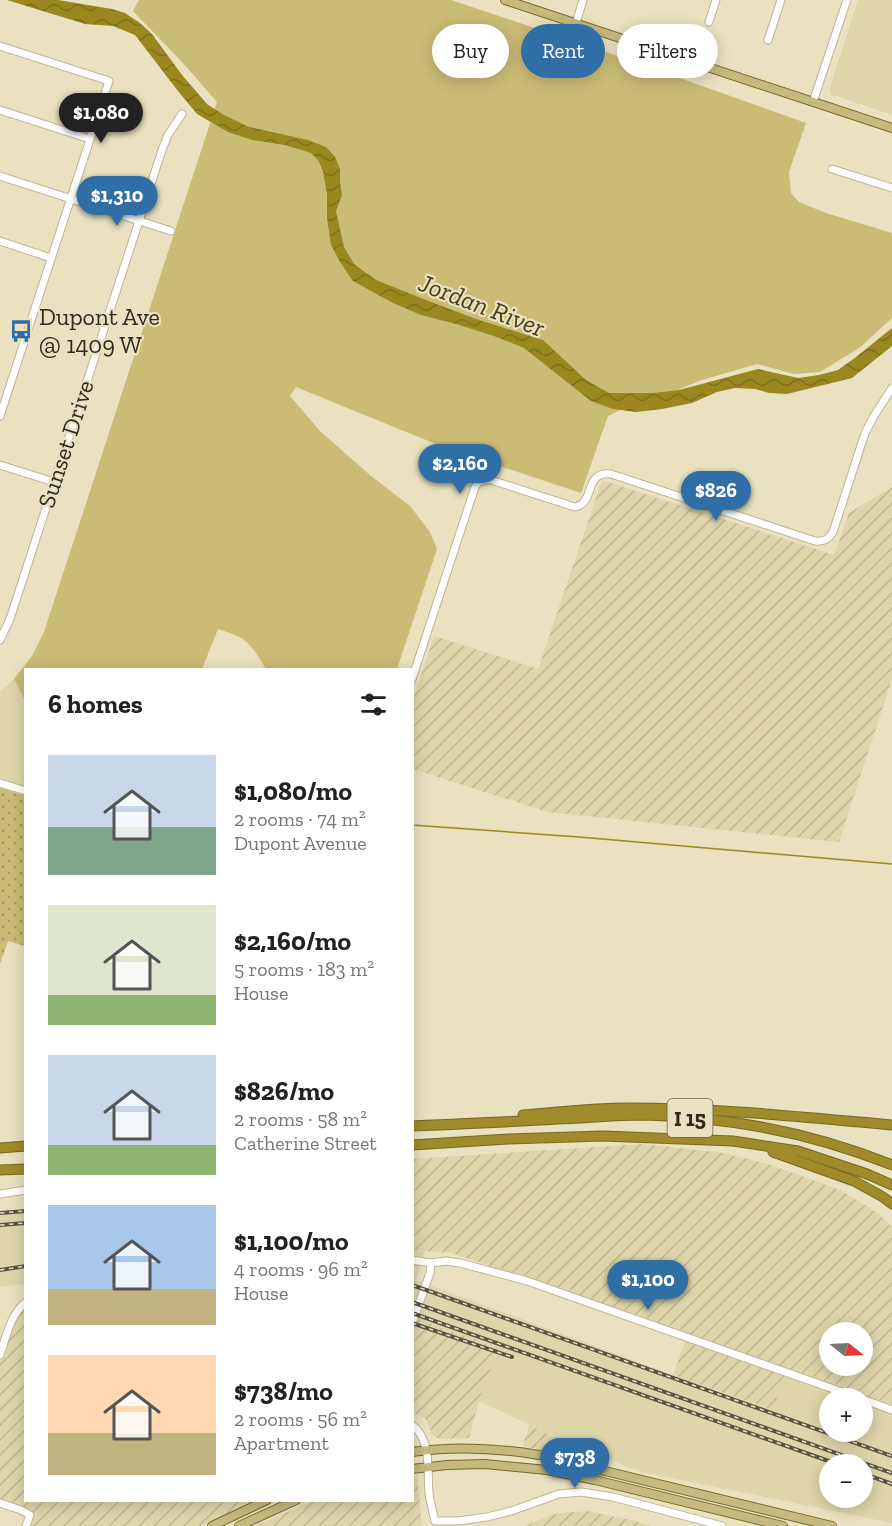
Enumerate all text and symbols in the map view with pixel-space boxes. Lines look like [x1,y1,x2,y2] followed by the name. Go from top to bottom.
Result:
[432,24,509,78] chip: Buy
[521,24,605,78] chip: Rent
[617,24,718,78] chip: Filters
[52,93,150,144] pin: $1,080
[73,100,129,124] text: $1,080
[68,176,166,227] pin: $1,310
[91,183,143,207] text: $1,310
[414,266,549,344] water label: Jordan River
[39,302,160,359] place label: Dupont Ave @ 1409 W
[8,318,34,344] bus stop icon: Dupont Ave @ 1409 W
[31,376,100,511] street label: Sunset Drive
[411,444,509,495] pin: $2,160
[432,451,488,475] text: $2,160
[680,471,752,522] pin: $826
[695,478,737,502] text: $826
[48,688,143,720] text: 6 homes
[357,688,390,721] icon: filters
[234,775,352,807] text: $1,080/mo
[96,779,168,851] icon: home
[234,807,366,831] text: 2 rooms · 74 m²
[234,831,367,855] text: Dupont Avenue
[234,925,351,957] text: $2,160/mo
[96,929,168,1001] icon: home
[234,957,374,981] text: 5 rooms · 183 m²
[234,981,288,1005] text: House
[234,1075,334,1107] text: $826/mo
[96,1079,168,1151] icon: home
[668,1099,712,1137] road number: I 15
[234,1107,367,1131] text: 2 rooms · 58 m²
[234,1131,377,1155] text: Catherine Street
[234,1225,349,1257] text: $1,100/mo
[96,1229,168,1301] icon: home
[234,1257,368,1281] text: 4 rooms · 96 m²
[599,1260,697,1311] pin: $1,100
[621,1267,675,1291] text: $1,100
[234,1281,288,1305] text: House
[819,1322,873,1376] north arrow
[819,1322,873,1508] map controls
[234,1375,333,1407] text: $738/mo
[96,1379,168,1451] icon: home
[819,1388,873,1442] button: +
[234,1407,367,1431] text: 2 rooms · 56 m²
[234,1431,329,1455] text: Apartment
[539,1438,611,1489] pin: $738
[554,1445,596,1469] text: $738
[819,1454,873,1508] button: −

